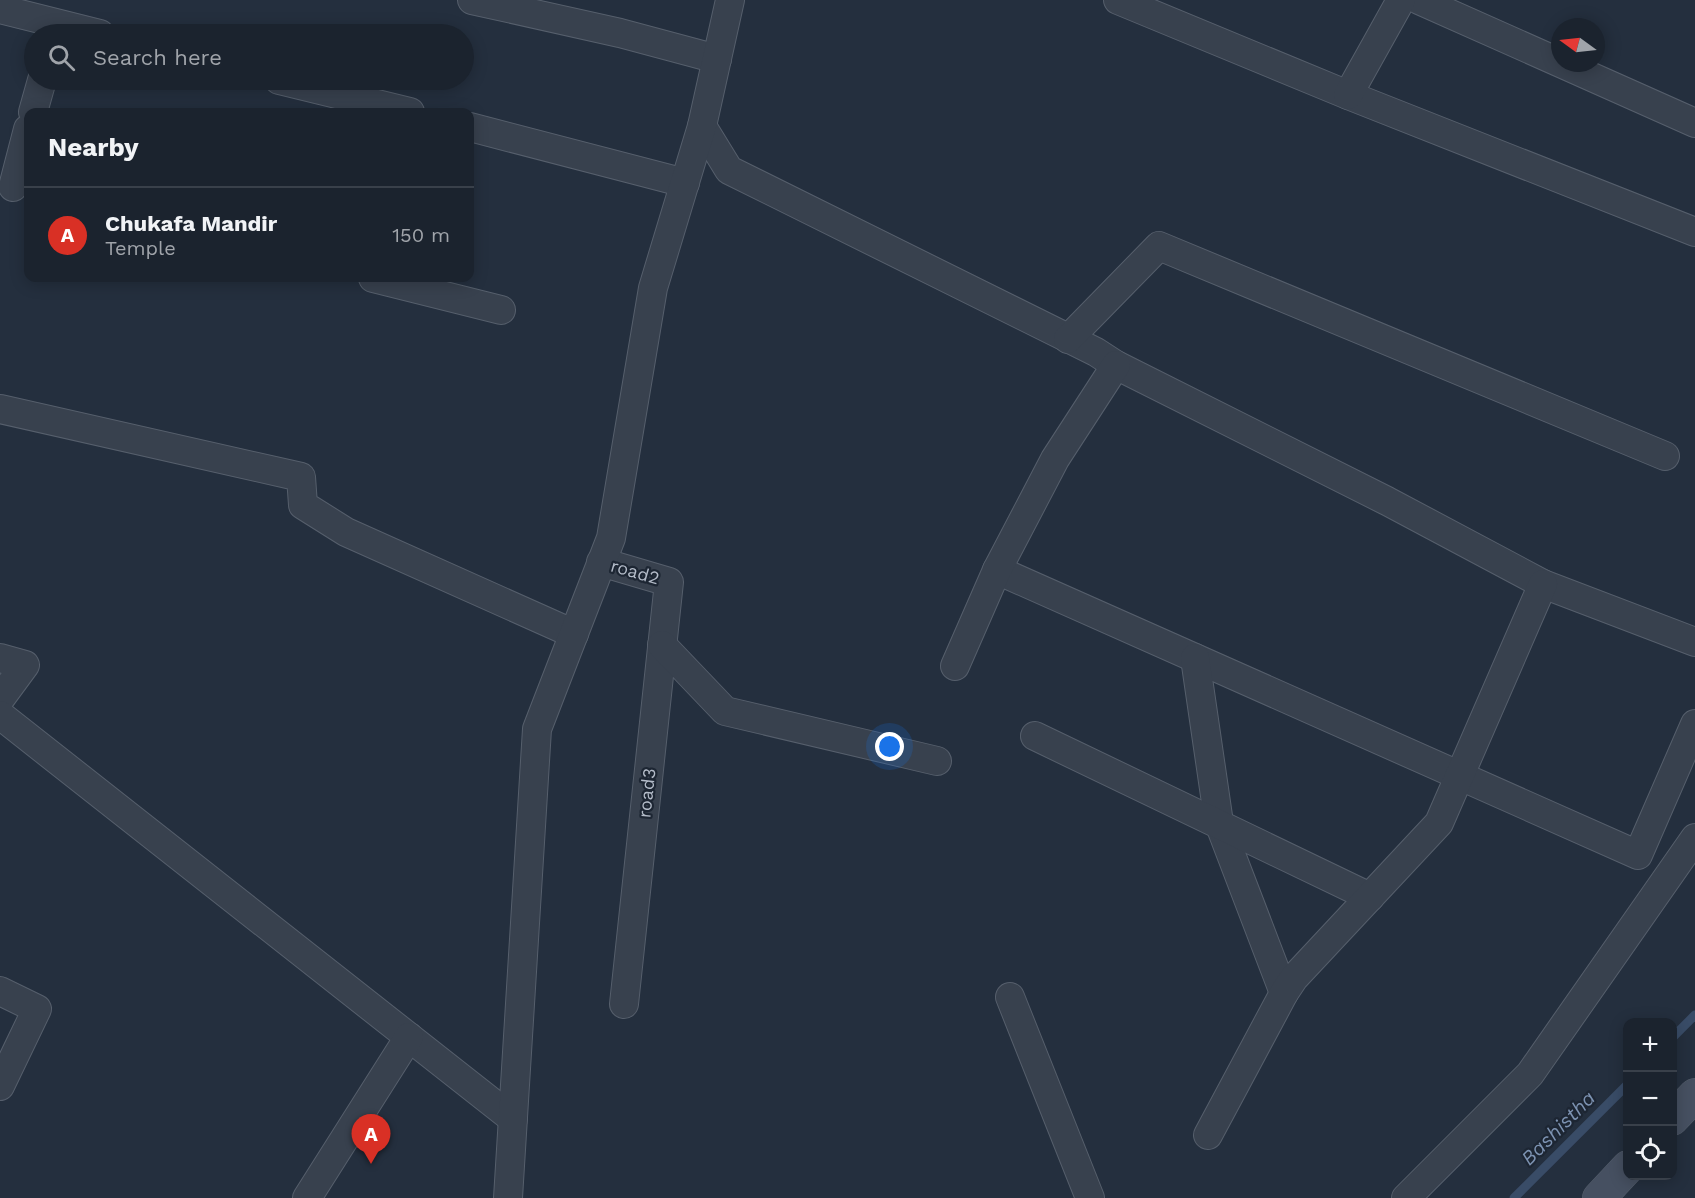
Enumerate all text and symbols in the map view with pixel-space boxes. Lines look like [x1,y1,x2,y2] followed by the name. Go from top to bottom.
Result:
[1551,18,1605,72] north arrow
[24,24,474,90] search box
[45,41,78,74] icon: search
[93,45,222,70] text: Search here
[48,132,139,162] text: Nearby
[105,211,277,236] text: Chukafa Mandir
[61,223,74,247] text: A
[392,223,450,247] text: 150 m
[105,236,176,260] text: Temple
[608,555,662,588] street label: road2
[875,732,904,761] your location
[633,767,660,819] street label: road3
[1623,1018,1677,1180] map controls
[1623,1018,1677,1072] button: +
[1623,1072,1677,1126] button: −
[1516,1086,1600,1170] water label: Bashistha
[352,1114,391,1164] pin: A
[1623,1126,1677,1180] button: locate

